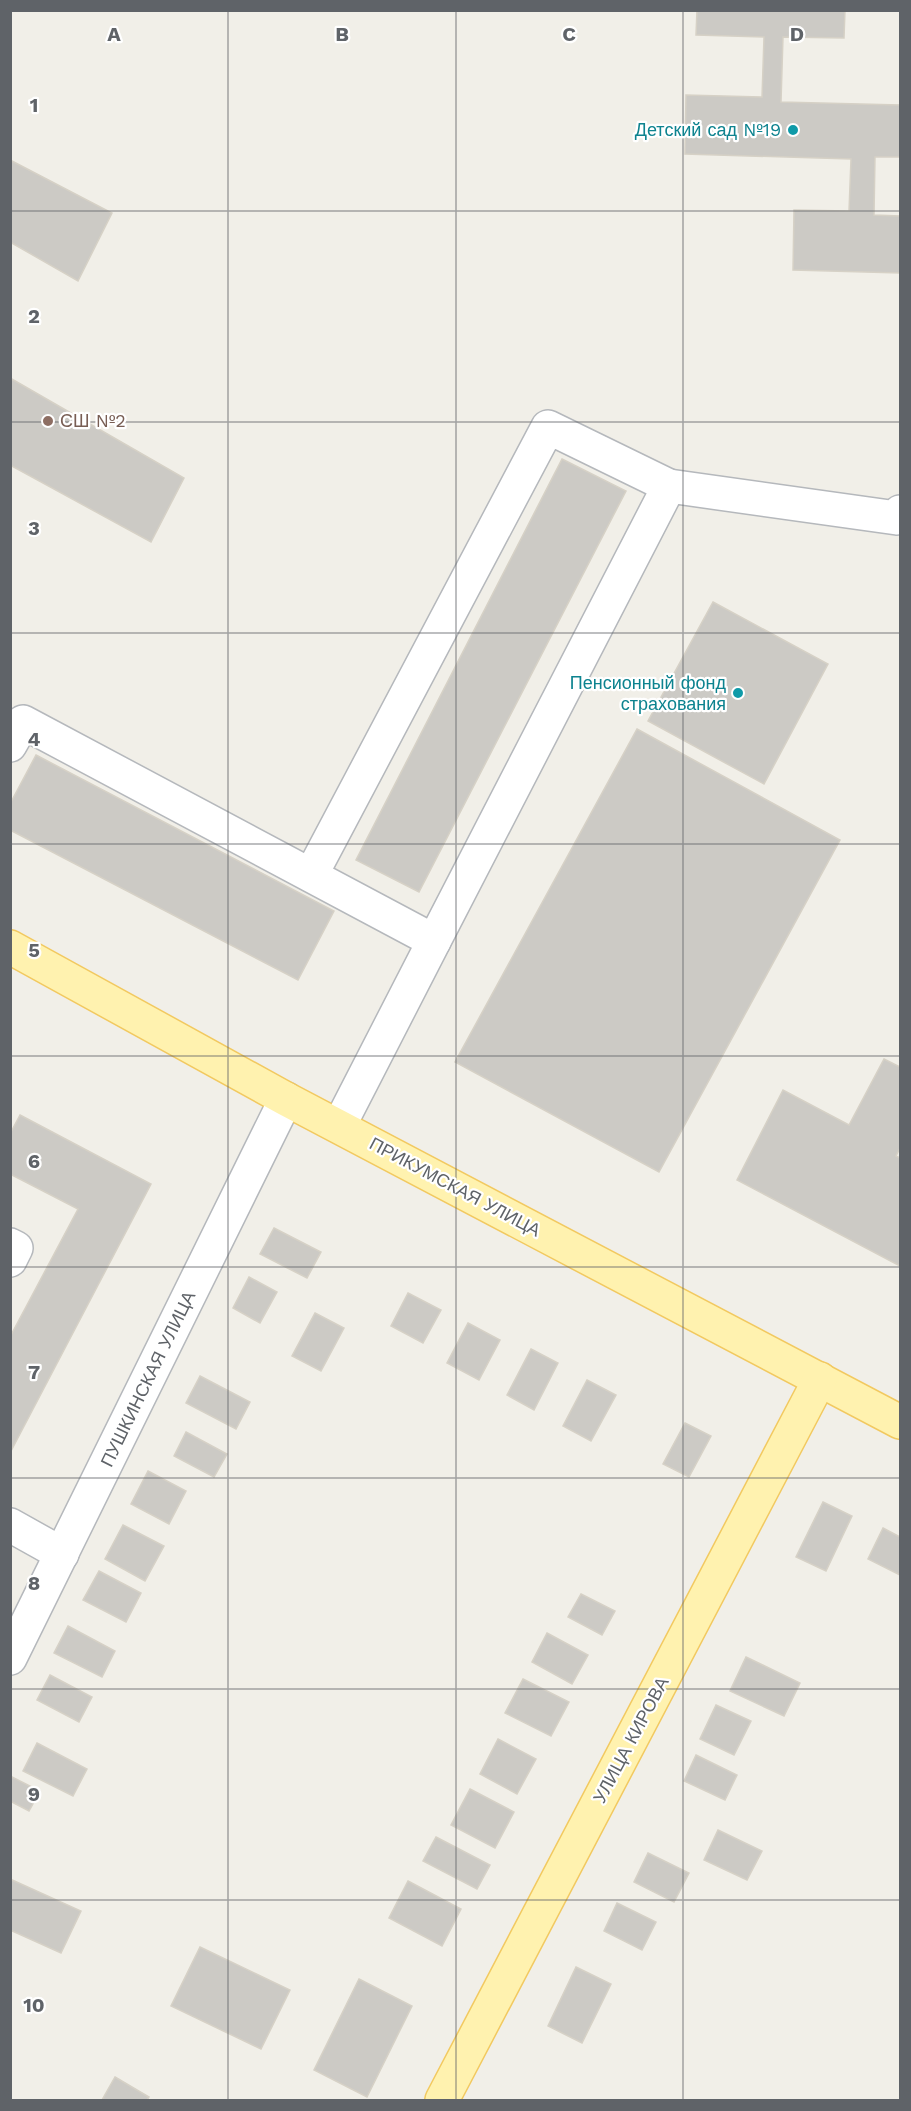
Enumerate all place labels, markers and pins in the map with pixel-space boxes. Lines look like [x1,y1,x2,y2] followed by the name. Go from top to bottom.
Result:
[635,119,781,140] place label: Детский сад №19
[786,123,800,137] marker: Детский сад №19
[60,410,126,431] place label: СШ №2
[41,414,55,428] marker: СШ №2
[570,672,726,714] place label: Пенсионный фонд страхования
[731,686,745,700] marker: Пенсионный фонд страхования

